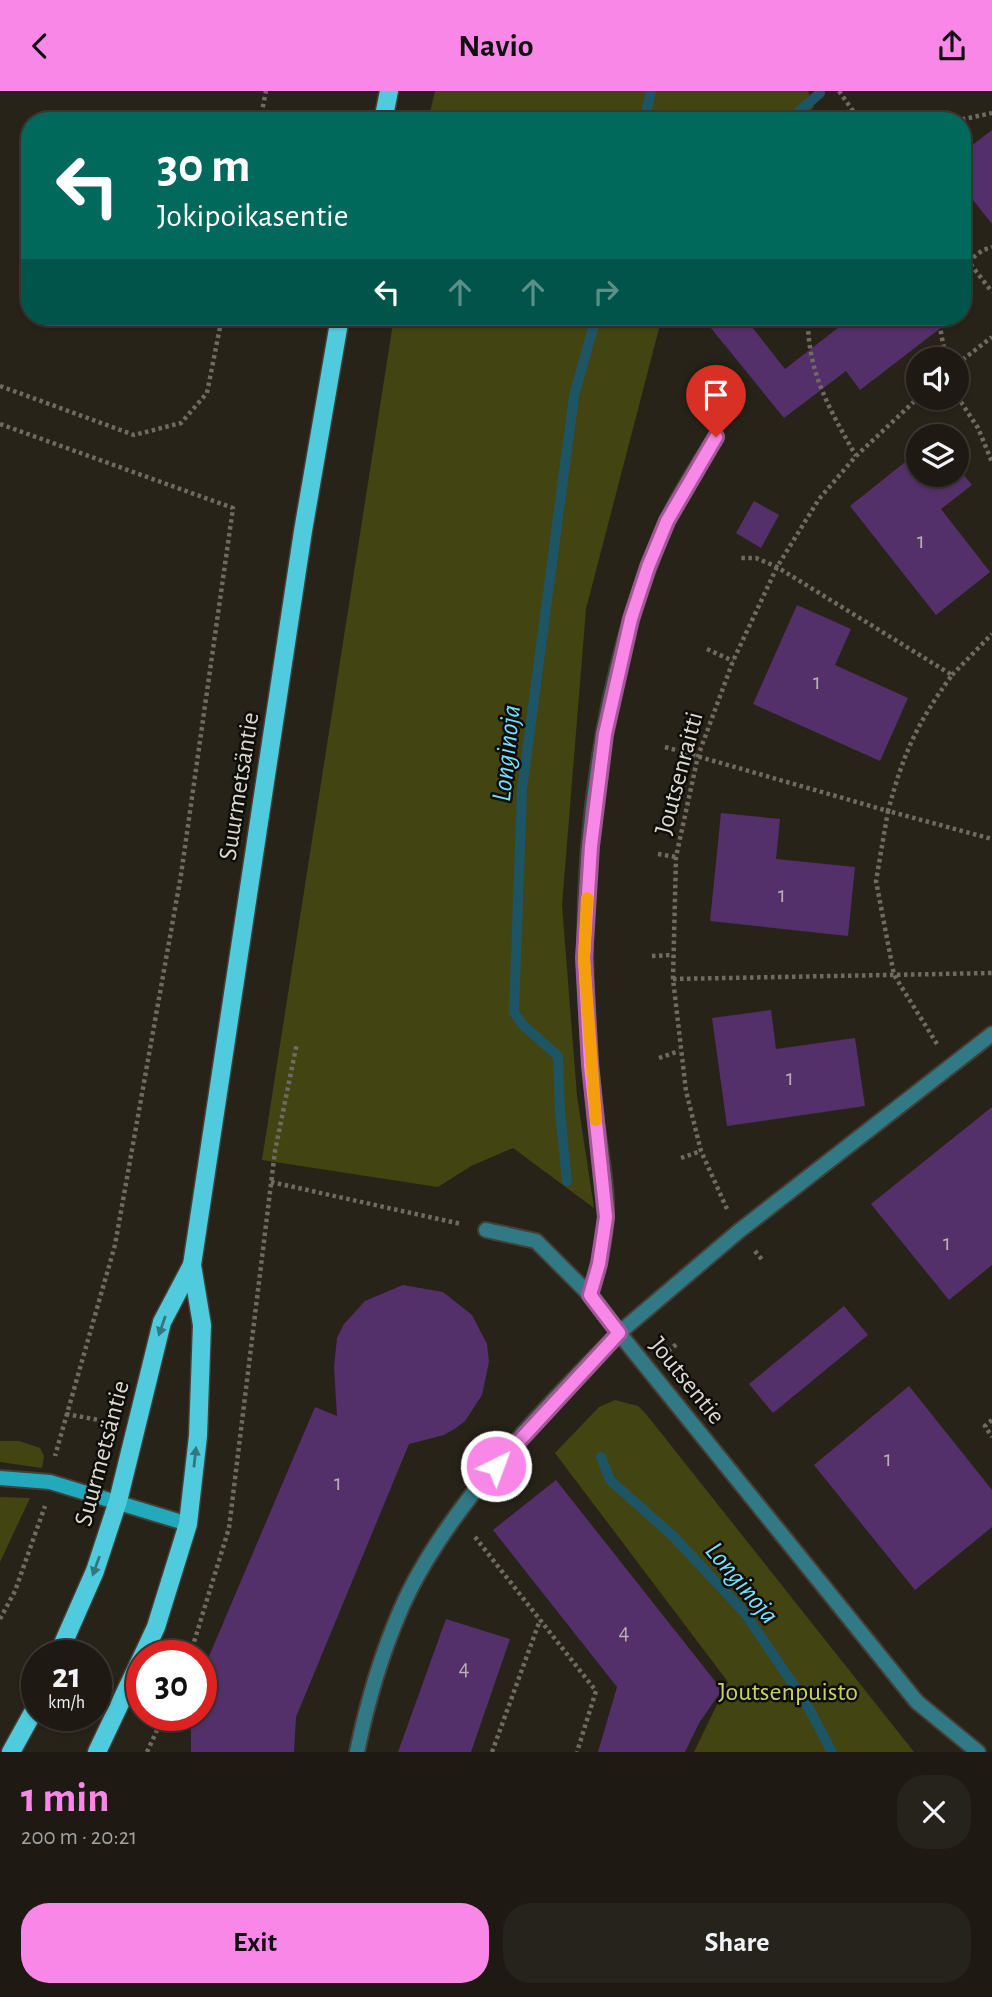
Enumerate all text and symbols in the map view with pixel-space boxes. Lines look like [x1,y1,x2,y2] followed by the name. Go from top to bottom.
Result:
[21,27,59,65] icon: back
[933,27,971,65] icon: share
[458,30,534,62] text: Navio
[42,140,133,231] icon: left
[157,142,251,191] text: 30 m
[157,200,349,232] text: Jokipoikasentie
[368,273,406,311] icon: left
[441,273,479,311] icon: ahead
[514,273,552,311] icon: ahead
[587,273,625,311] icon: right
[906,347,969,487] map controls
[906,347,969,410] button: sound
[686,365,746,437] pin
[697,376,735,414] icon: arrive
[906,424,969,487] button: layers
[917,530,925,553] house number: 1
[813,671,821,694] house number: 1
[488,703,526,803] water label: Longinoja
[650,709,708,837] street label: Joutsenraitti
[214,710,264,862] street label: Suurmetsäntie
[778,884,786,907] house number: 1
[786,1067,794,1090] house number: 1
[943,1232,951,1255] house number: 1
[156,1315,167,1336] one-way arrow
[645,1332,730,1429] street label: Joutsentie
[70,1378,134,1529] street label: Suurmetsäntie
[459,1429,533,1503] position arrow
[190,1445,201,1467] one-way arrow
[884,1448,892,1471] house number: 1
[334,1472,342,1495] house number: 1
[699,1537,783,1630] water label: Longinoja
[90,1555,101,1576] one-way arrow
[618,1621,630,1644] house number: 4
[126,1640,217,1731] speed limit sign: 30
[458,1657,470,1680] house number: 4
[52,1659,81,1694] text: 21
[718,1679,858,1705] park label: Joutsenpuisto
[48,1694,85,1712] text: km/h
[897,1775,971,1849] button: close
[21,1777,110,1819] text: 1 min
[21,1826,137,1849] text: 200 m · 20:21
[21,1903,489,1983] button: Exit
[503,1903,971,1983] button: Share

